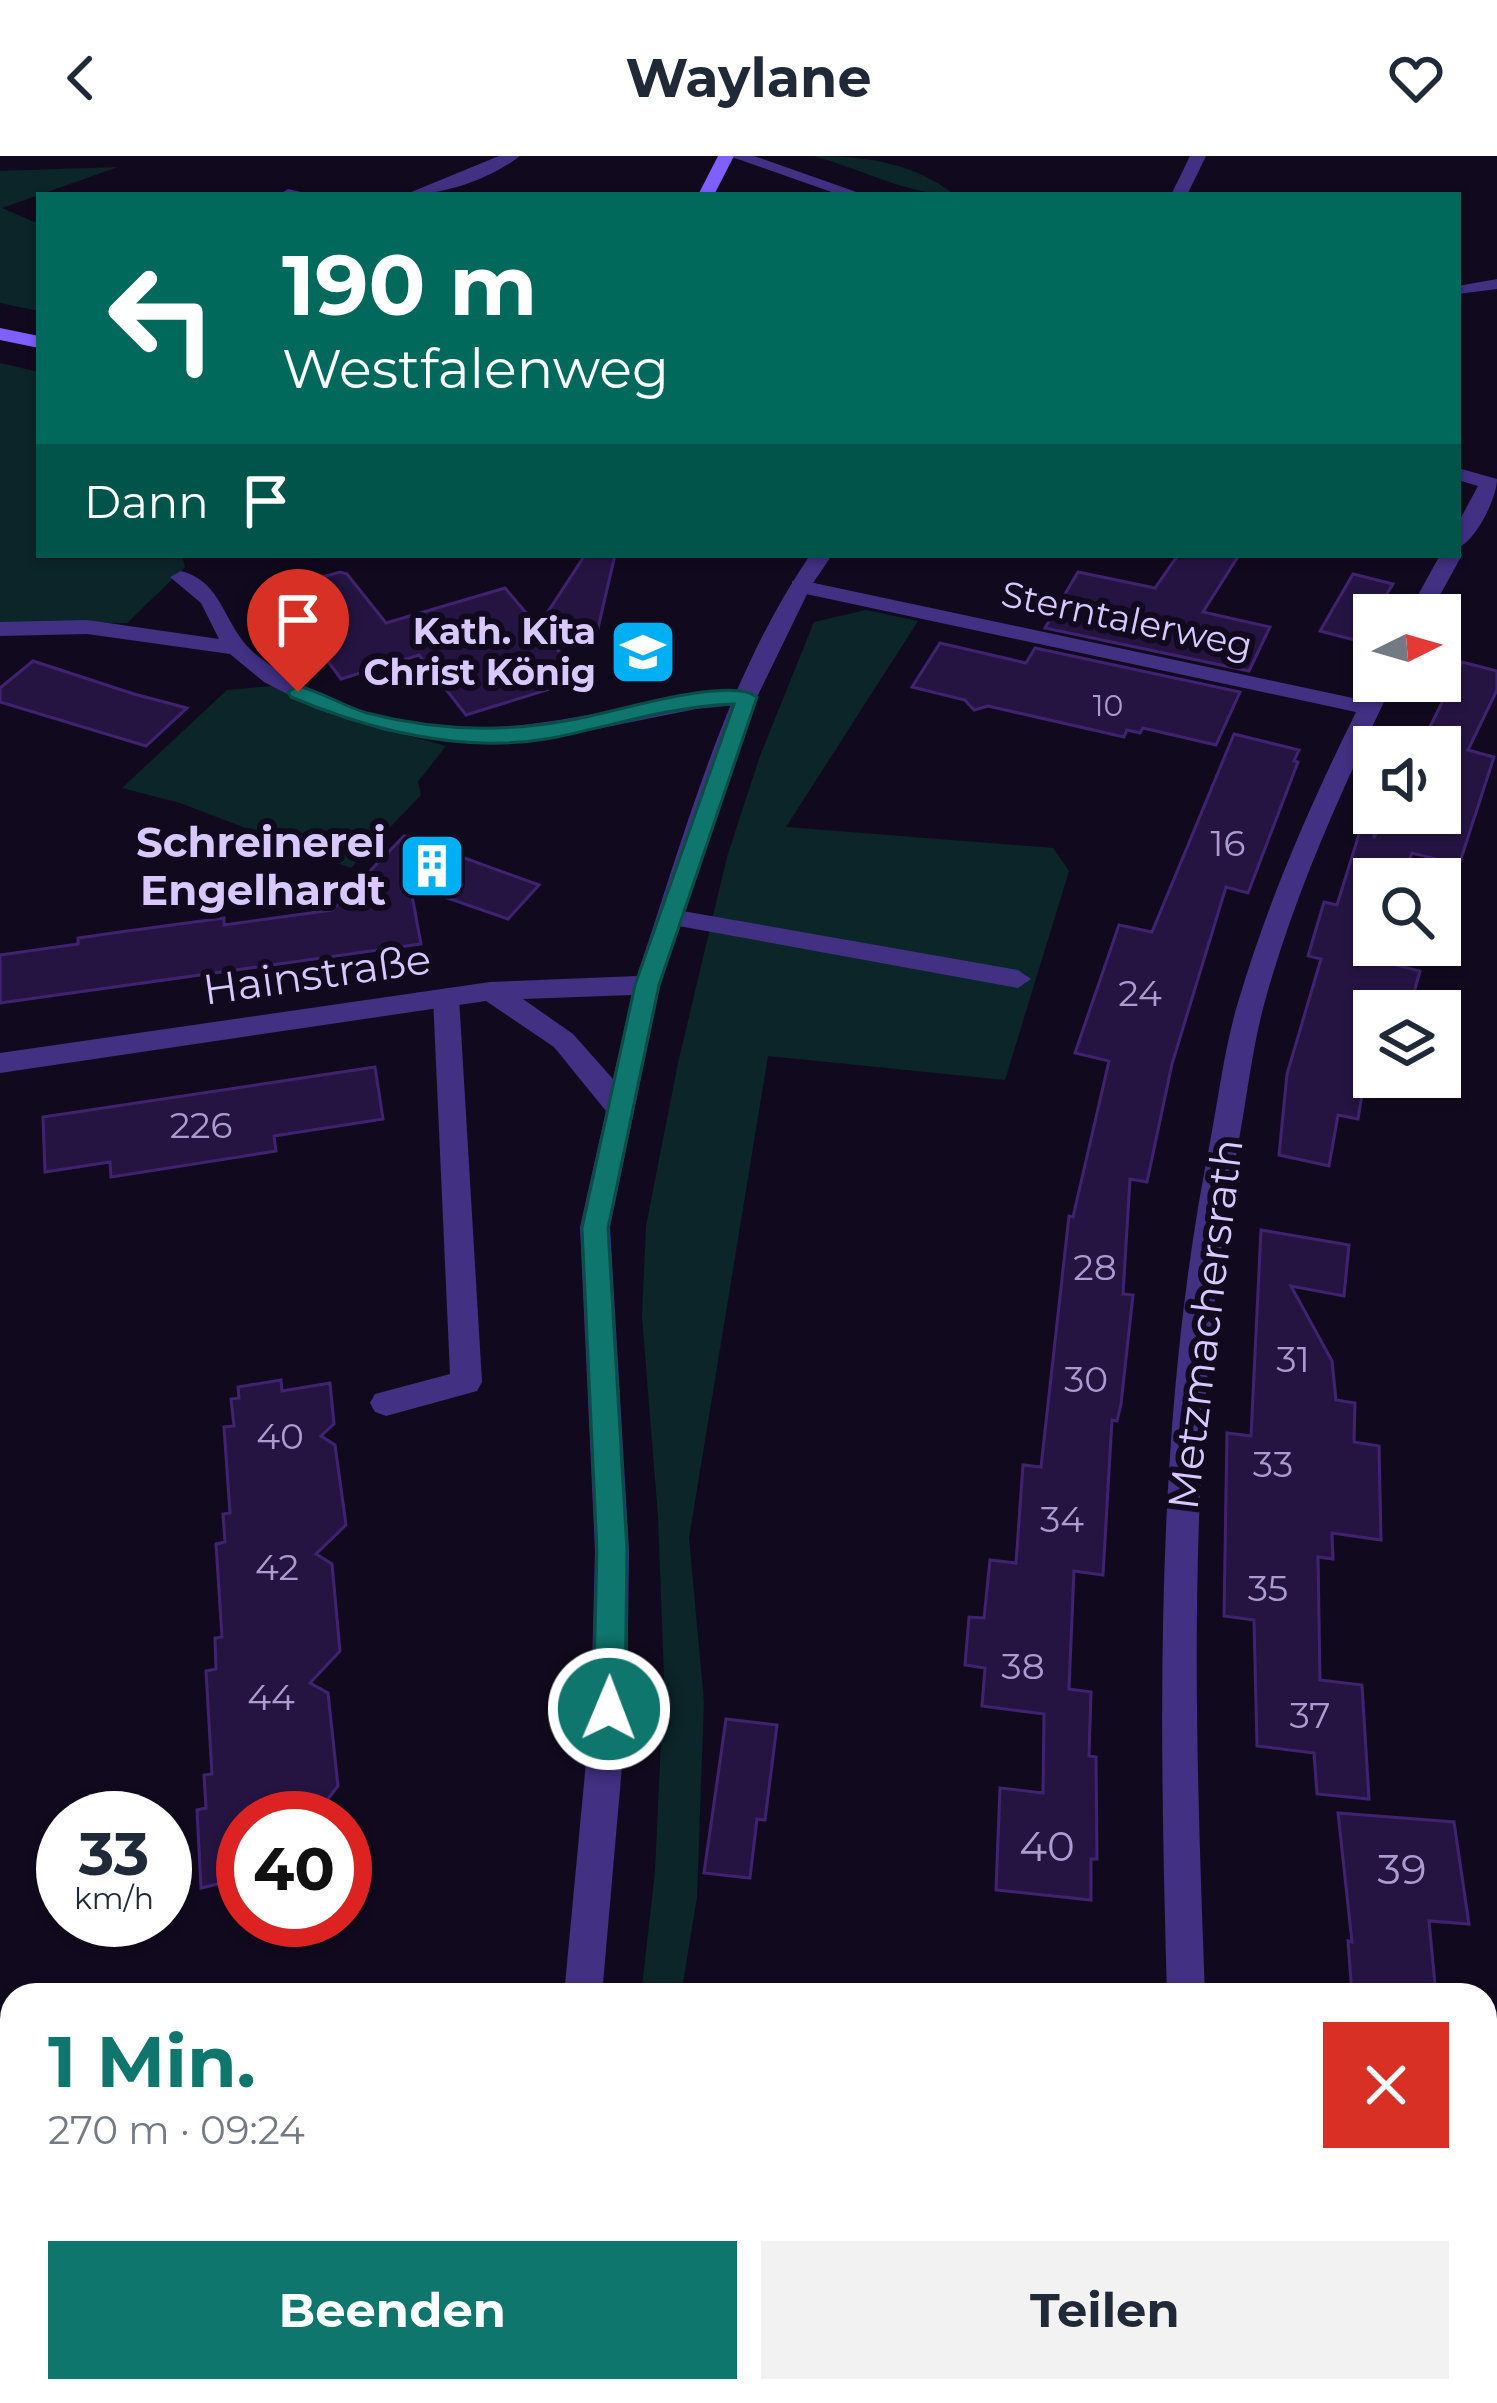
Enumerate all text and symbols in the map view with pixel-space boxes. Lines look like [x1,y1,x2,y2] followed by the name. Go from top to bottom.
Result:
[48,45,114,111] icon: back
[625,45,872,111] text: Waylane
[1383,45,1449,111] icon: heart
[282,234,537,336] text: 190 m
[84,240,240,396] icon: left
[282,336,669,402] text: Westfalenweg
[233,468,299,534] icon: arrive
[84,474,209,529] text: Dann
[247,569,349,692] pin
[998,571,1256,667] street label: Sterntalerweg
[265,587,331,653] icon: arrive
[1353,594,1461,702] north arrow
[1353,594,1461,1098] map controls
[364,609,596,694] place label: Kath. Kita Christ König
[608,617,678,687] school or university icon: Kath. Kita Christ König
[1093,687,1123,724] house number: 10
[1353,726,1461,834] button: sound
[136,816,386,916] place label: Schreinerei Engelhardt
[1211,821,1245,865] house number: 16
[397,831,467,901] building icon: Schreinerei Engelhardt
[1353,858,1461,966] button: search
[200,932,434,1016] street label: Hainstraße
[1118,971,1162,1015] house number: 24
[1353,990,1461,1098] button: layers
[170,1103,232,1147] house number: 226
[1156,1136,1254,1512] street label: Metzmachersrath
[1073,1245,1117,1289] house number: 28
[1276,1337,1310,1381] house number: 31
[1064,1357,1108,1401] house number: 30
[256,1414,304,1458] house number: 40
[1253,1442,1293,1486] house number: 33
[1040,1497,1084,1541] house number: 34
[255,1545,299,1589] house number: 42
[1248,1566,1288,1610] house number: 35
[1001,1644,1045,1688] house number: 38
[546,1646,672,1772] position arrow
[247,1675,295,1719] house number: 44
[1289,1693,1331,1737] house number: 37
[216,1791,372,1947] speed limit sign: 40
[79,1817,149,1890] text: 33
[1019,1820,1075,1872] house number: 40
[1377,1843,1427,1895] house number: 39
[74,1880,154,1917] text: km/h
[48,2017,256,2105] text: 1 Min.
[1323,2022,1449,2148] button: close
[48,2106,305,2154] text: 270 m · 09:24
[48,2241,737,2379] button: Beenden
[761,2241,1449,2379] button: Teilen

